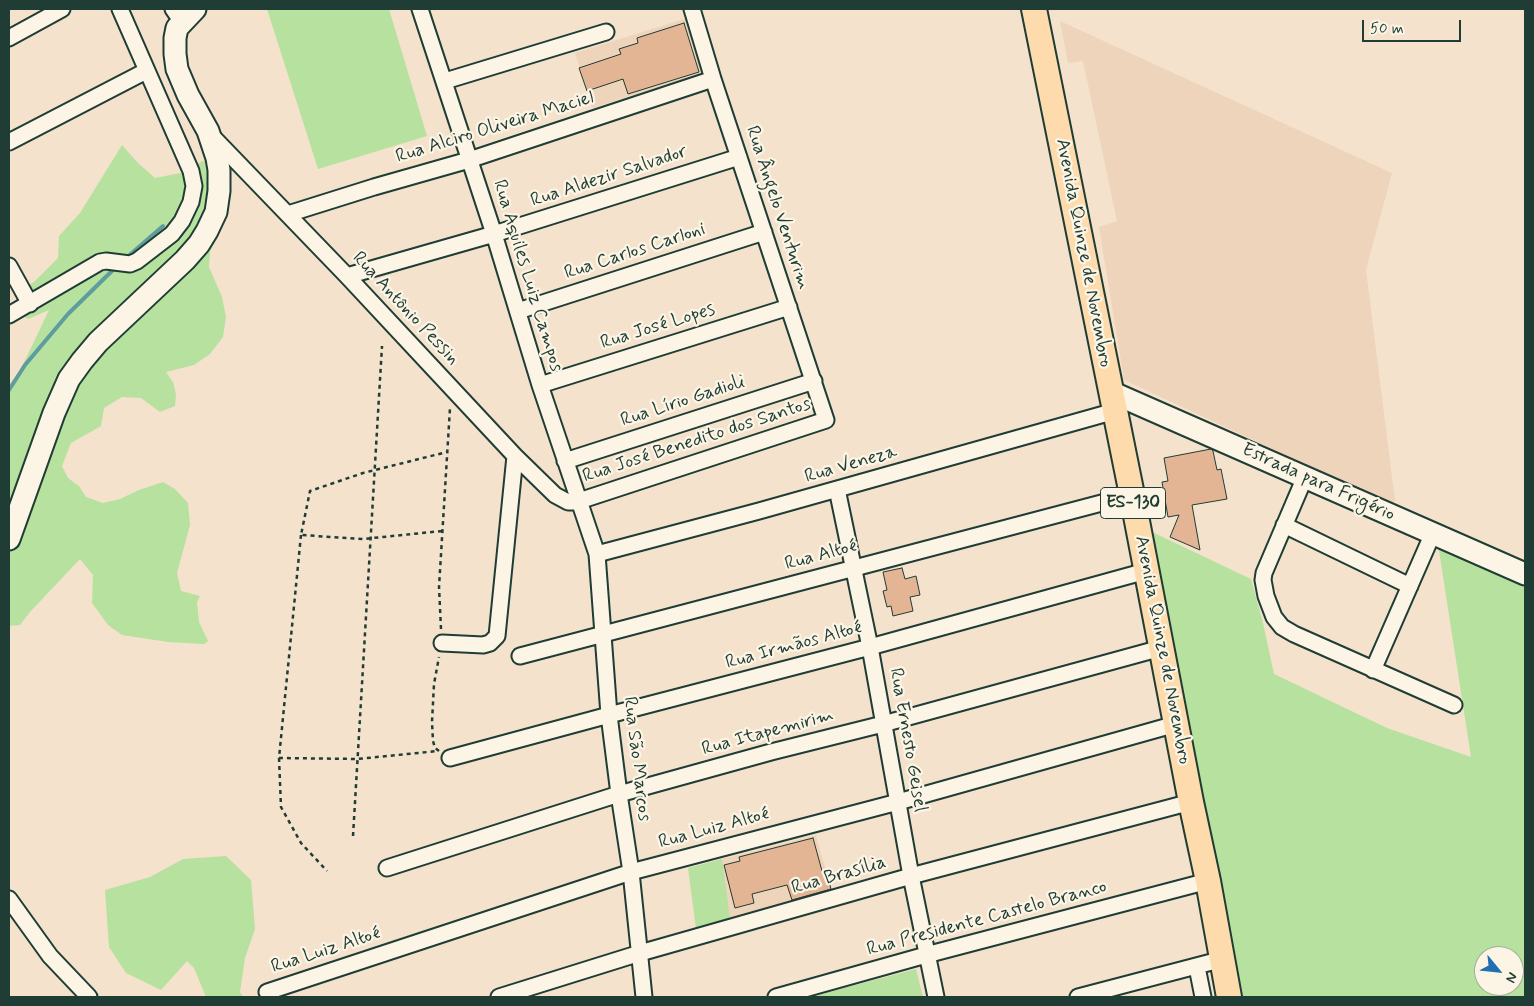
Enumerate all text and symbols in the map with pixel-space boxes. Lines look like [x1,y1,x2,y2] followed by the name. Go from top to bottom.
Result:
[1364,10,1463,42] scale bar
[1370,19,1404,39] text: 50 m
[393,87,597,169] street label: Rua Alciro Oliveira Maciel
[740,123,814,293] street label: Rua Ângelo Venturim
[1050,137,1116,369] street label: Avenida Quinze de Novembro
[528,141,690,213] street label: Rua Aldezir Salvador
[487,177,567,375] street label: Rua Aquiles Luiz Campos
[562,218,708,286] street label: Rua Carlos Carloni
[347,247,463,371] street label: Rua Antônio Pessin
[598,299,718,355] street label: Rua José Lopes
[618,371,748,433] street label: Rua Lírio Gadioli
[580,393,814,489] street label: Rua José Benedito dos Santos
[1238,439,1398,527] street label: Estrada para Frigério
[802,441,900,489] street label: Rua Veneza
[1100,488,1166,518] road number: ES-130
[1129,534,1195,766] street label: Avenida Quinze de Novembro
[783,535,859,577] street label: Rua Altoé
[723,617,865,675] street label: Rua Irmãos Altoé
[883,666,931,814] street label: Rua Ernesto Geisel
[617,695,655,823] street label: Rua São Marcos
[699,704,837,762] street label: Rua Itapemirim
[656,803,772,855] street label: Rua Luiz Altoé
[789,852,889,900] street label: Rua Brasília
[865,876,1109,962] street label: Rua Presidente Castelo Branco
[268,923,384,979] street label: Rua Luiz Altoé
[1474,946,1524,996] north arrow
[1501,969,1522,986] text: N

